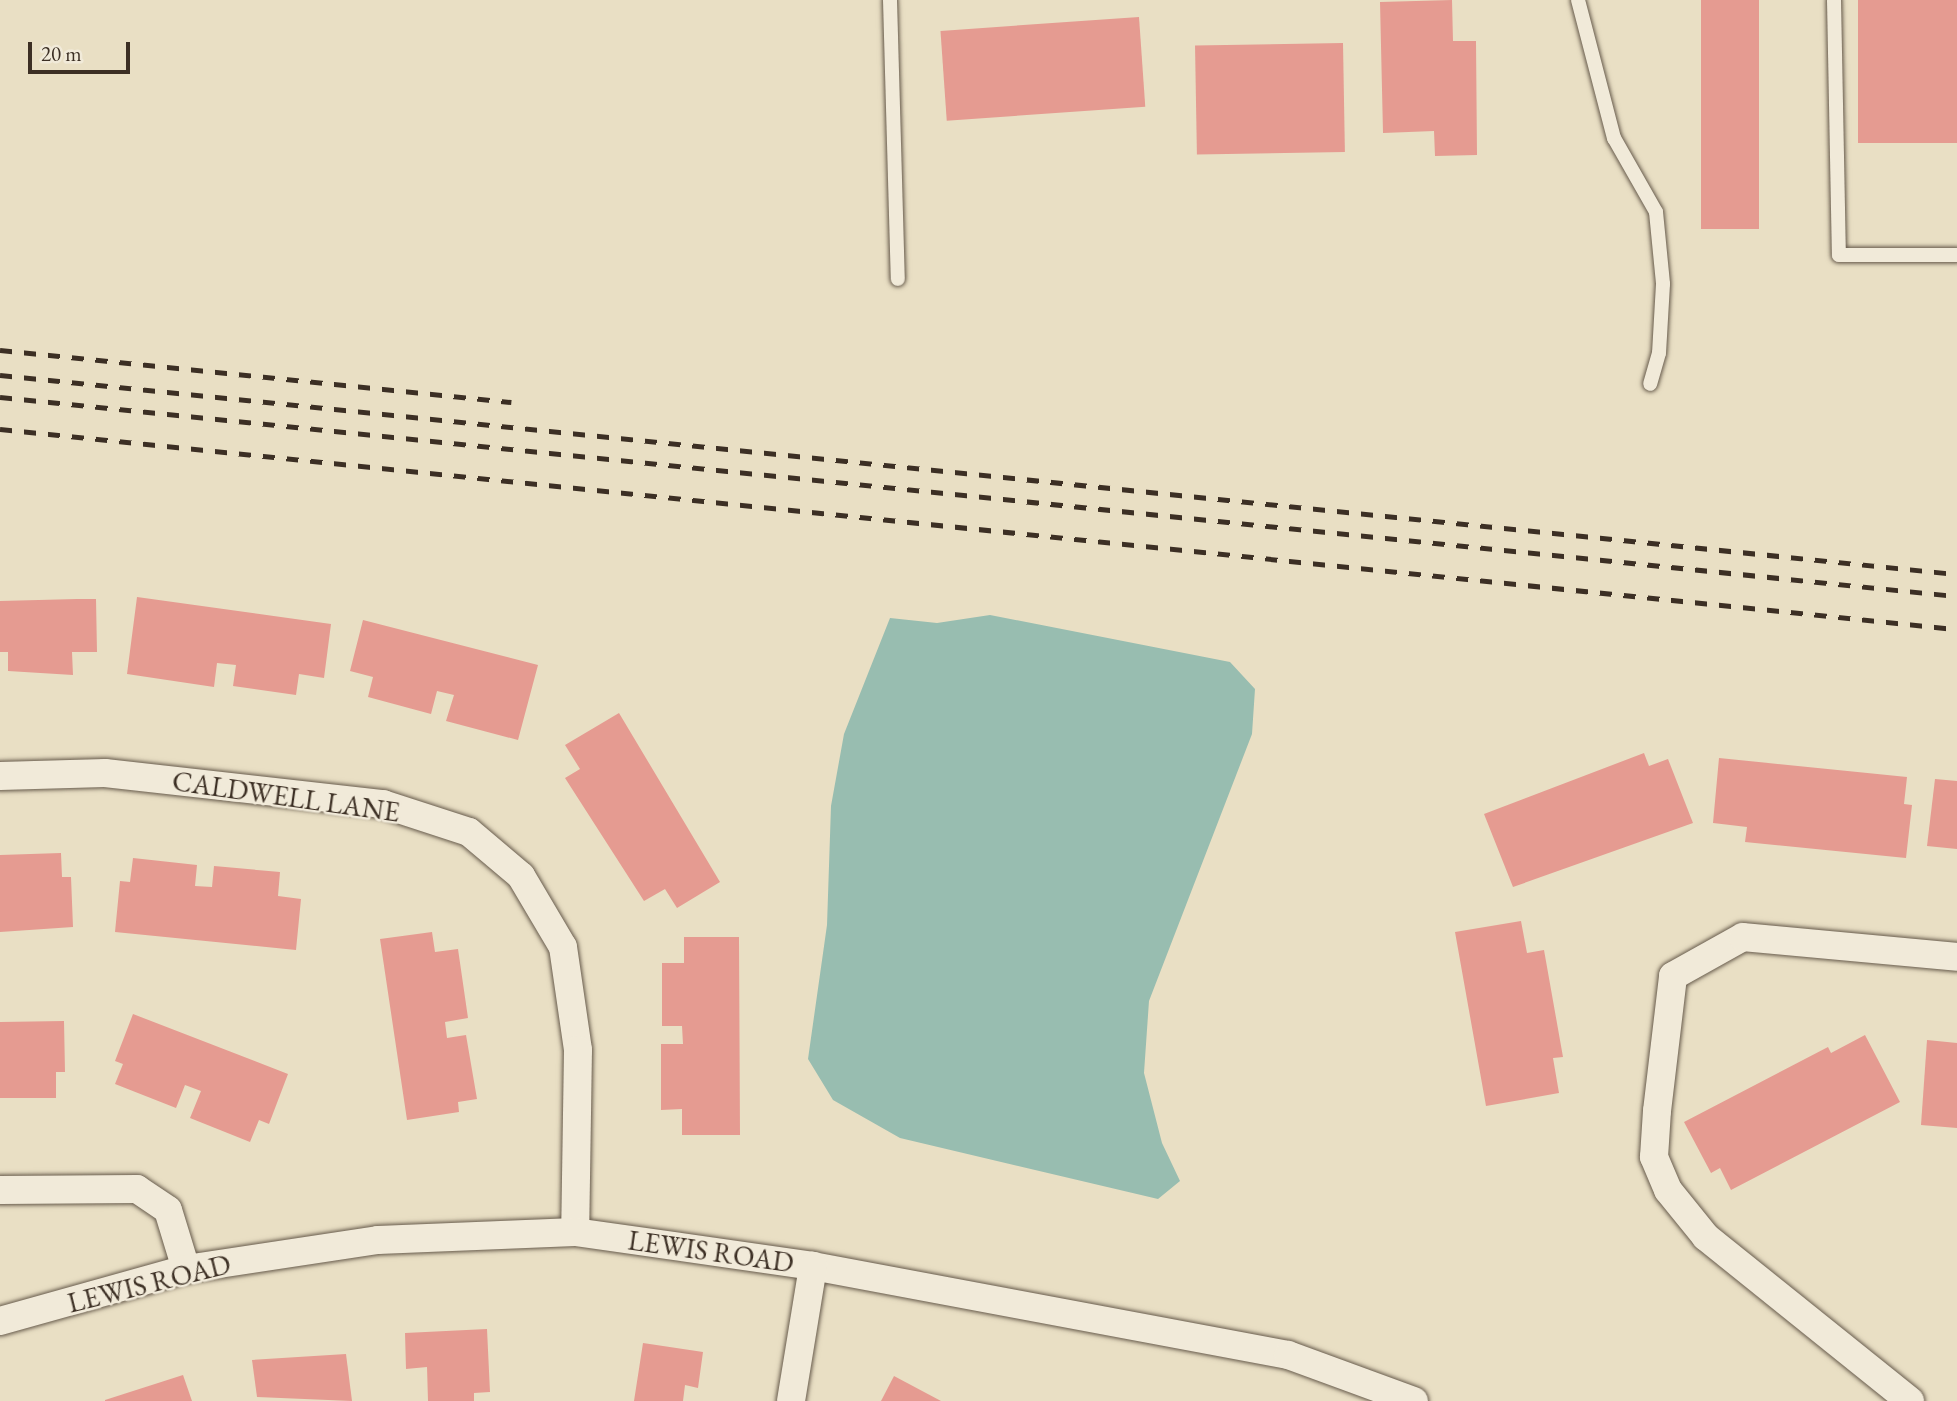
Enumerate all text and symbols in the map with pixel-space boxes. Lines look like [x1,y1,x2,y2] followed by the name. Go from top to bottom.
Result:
[32,28,133,72] scale bar
[41,40,82,67] text: 20 m
[170,763,402,829] street label: CALDWELL LANE
[626,1223,796,1279] street label: LEWIS ROAD
[64,1247,234,1319] street label: LEWIS ROAD

